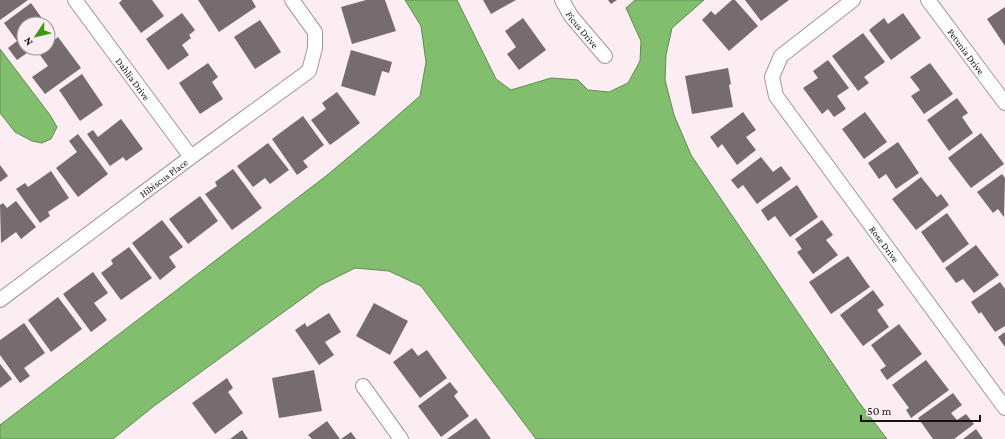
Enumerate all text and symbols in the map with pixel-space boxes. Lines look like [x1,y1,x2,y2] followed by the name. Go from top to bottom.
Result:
[564,9,601,50] street label: Ficus Drive
[16,16,56,56] north arrow
[946,26,987,77] street label: Petunia Drive
[20,35,35,48] text: N
[114,55,153,103] street label: Dahlia Drive
[137,156,190,199] street label: Hibiscus Place
[868,224,902,265] street label: Rose Drive
[861,397,980,423] scale bar
[867,404,892,418] text: 50 m

